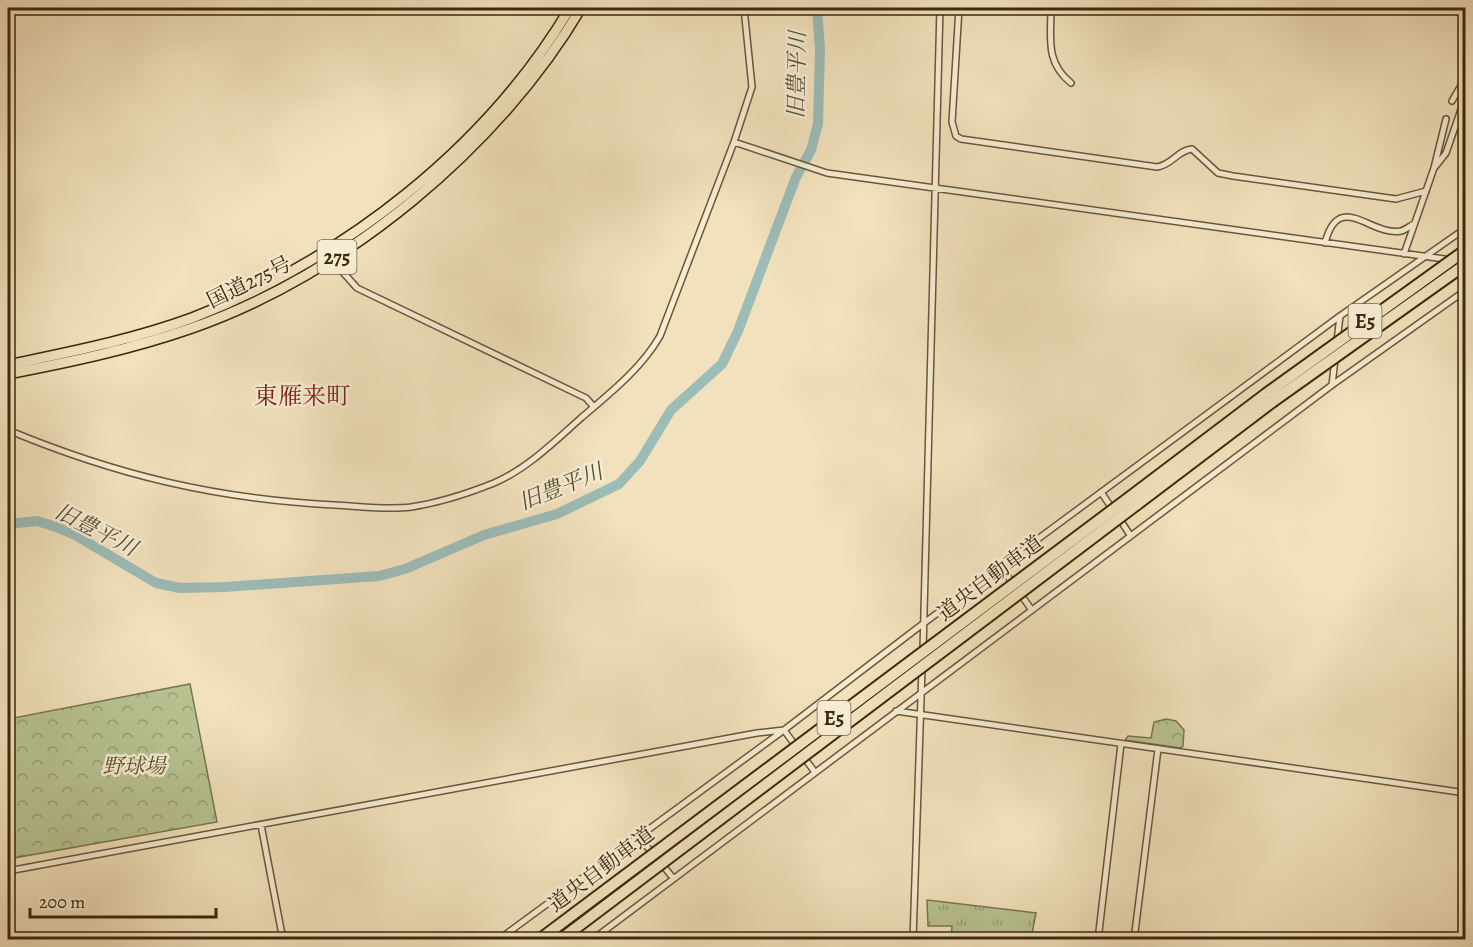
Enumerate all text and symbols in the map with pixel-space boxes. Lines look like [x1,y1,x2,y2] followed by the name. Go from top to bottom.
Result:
[781,29,813,119] water label: 旧豊平川
[318,240,356,274] road number: 275
[202,250,296,314] street label: 国道275号
[1348,304,1382,338] road number: E5
[254,380,350,412] district label: 東雁来町
[515,456,609,517] water label: 旧豊平川
[50,497,144,564] water label: 旧豊平川
[931,529,1049,627] street label: 道央自動車道
[818,701,850,735] road number: E5
[103,752,167,780] park label: 野球場
[542,820,660,918] street label: 道央自動車道
[30,881,216,919] scale bar
[39,890,85,914] text: 200 m

